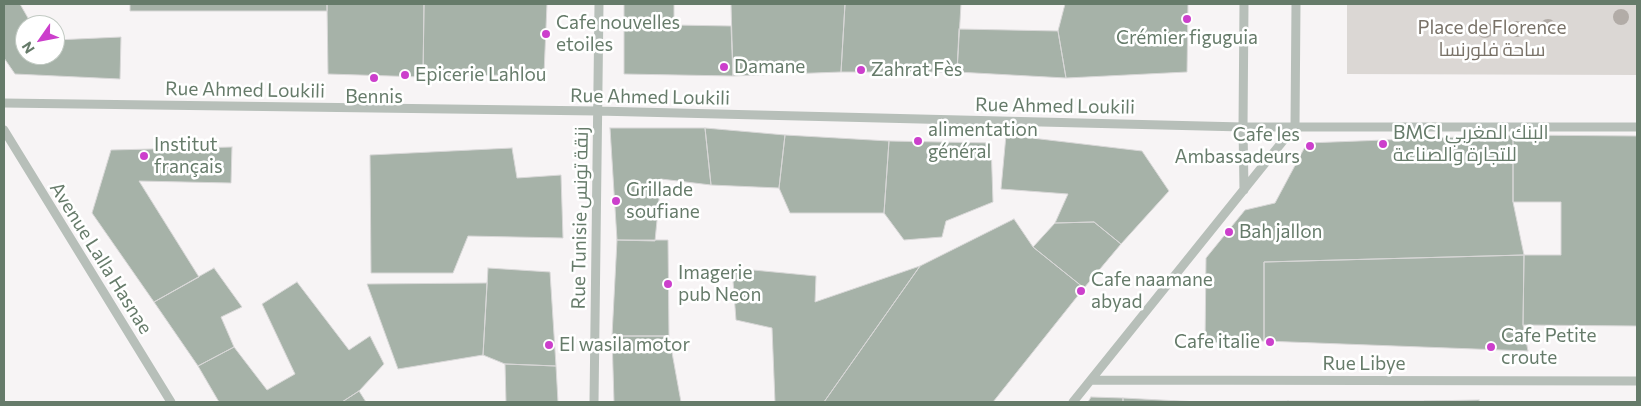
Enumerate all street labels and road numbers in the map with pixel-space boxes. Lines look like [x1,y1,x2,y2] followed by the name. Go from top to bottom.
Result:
[165,77,325,103] street label: Rue Ahmed Loukili
[570,84,730,110] street label: Rue Ahmed Loukili
[975,93,1135,119] street label: Rue Ahmed Loukili
[567,126,593,310] street label: Rue Tunisie زنقة تونس
[45,178,157,338] street label: Avenue Lalla Hasnae
[1322,353,1406,375] street label: Rue Libye

